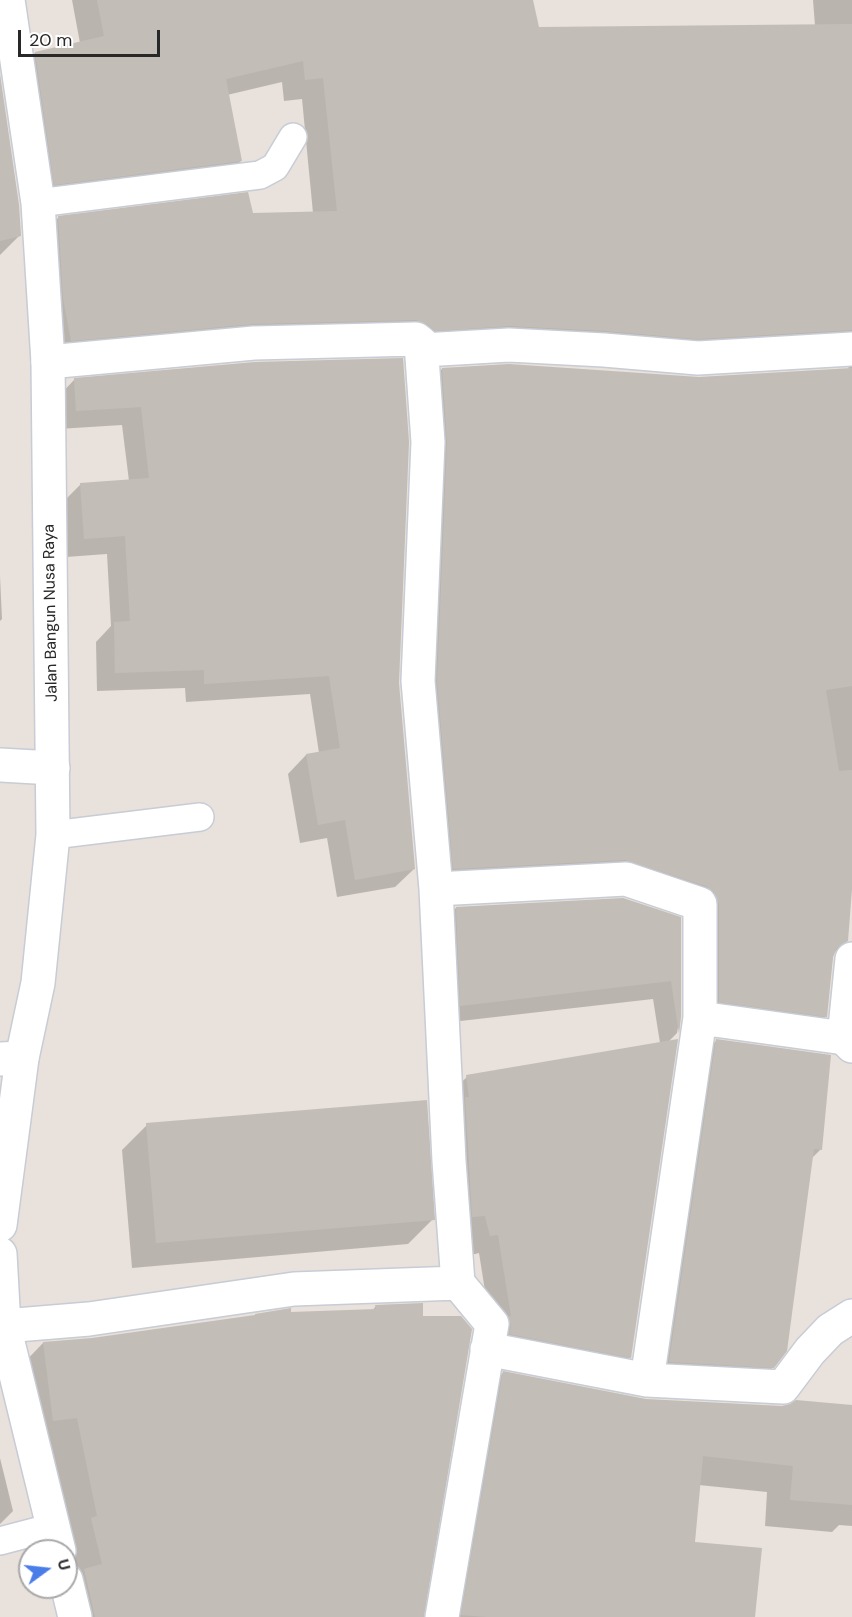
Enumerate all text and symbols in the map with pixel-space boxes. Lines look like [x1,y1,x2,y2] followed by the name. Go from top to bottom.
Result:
[21,18,164,56] scale bar
[29,28,72,52] text: 20 m
[40,524,62,702] street label: Jalan Bangun Nusa Raya
[18,1539,78,1599] north arrow
[52,1557,75,1573] text: U

